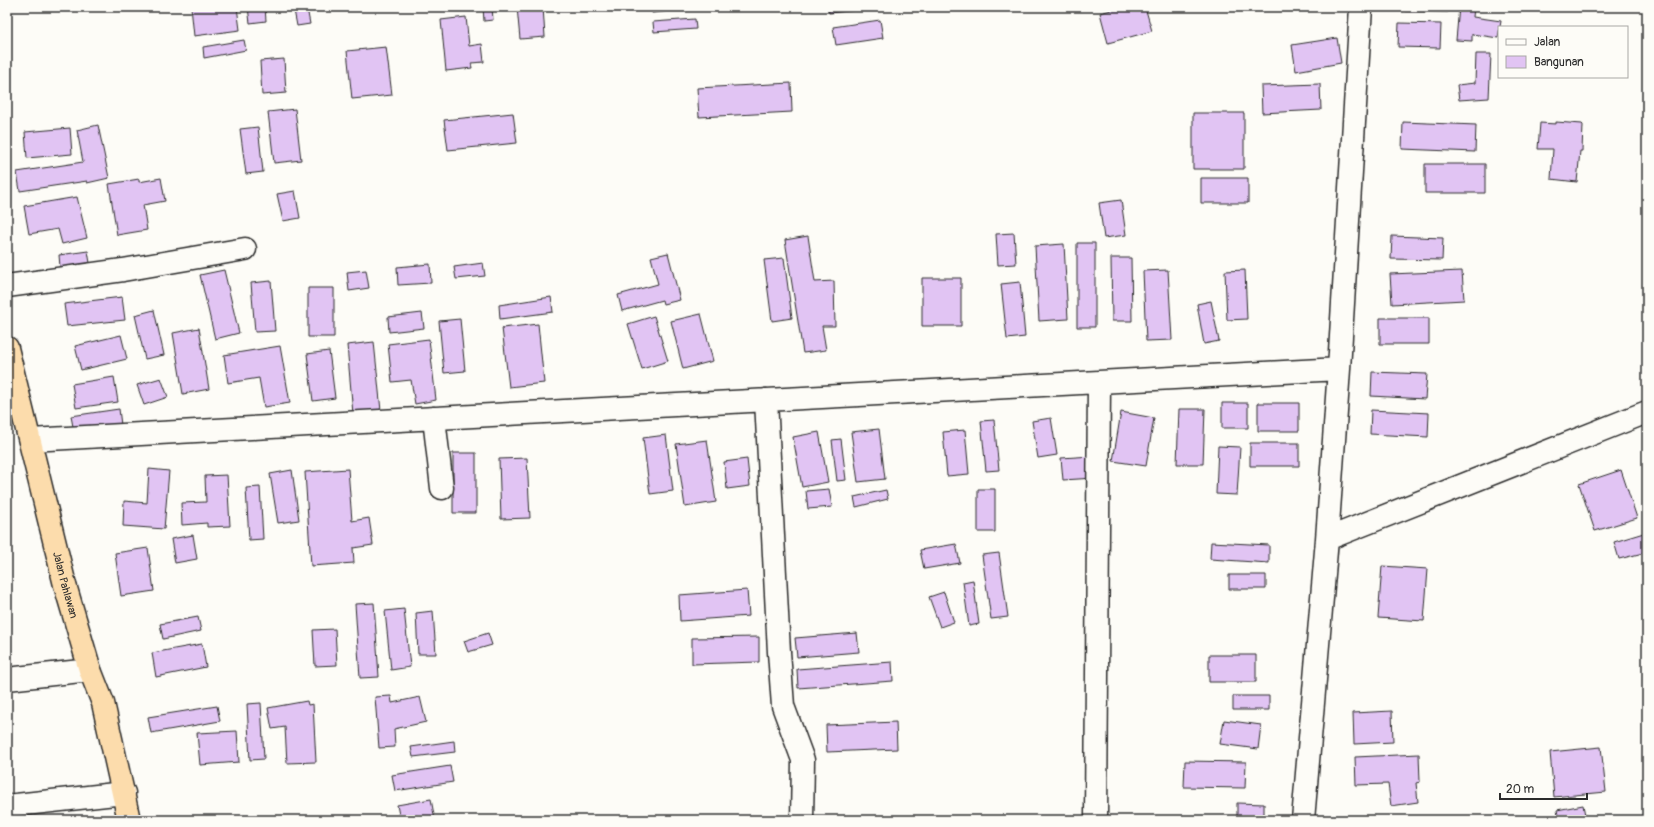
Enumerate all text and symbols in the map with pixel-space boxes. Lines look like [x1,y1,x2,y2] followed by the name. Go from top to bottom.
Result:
[1498,26,1628,78] legend
[1534,35,1560,50] text: Jalan
[1534,55,1584,70] text: Bangunan
[51,550,81,620] street label: Jalan Pahlawan
[1500,775,1587,801] scale bar
[1506,782,1535,797] text: 20 m

